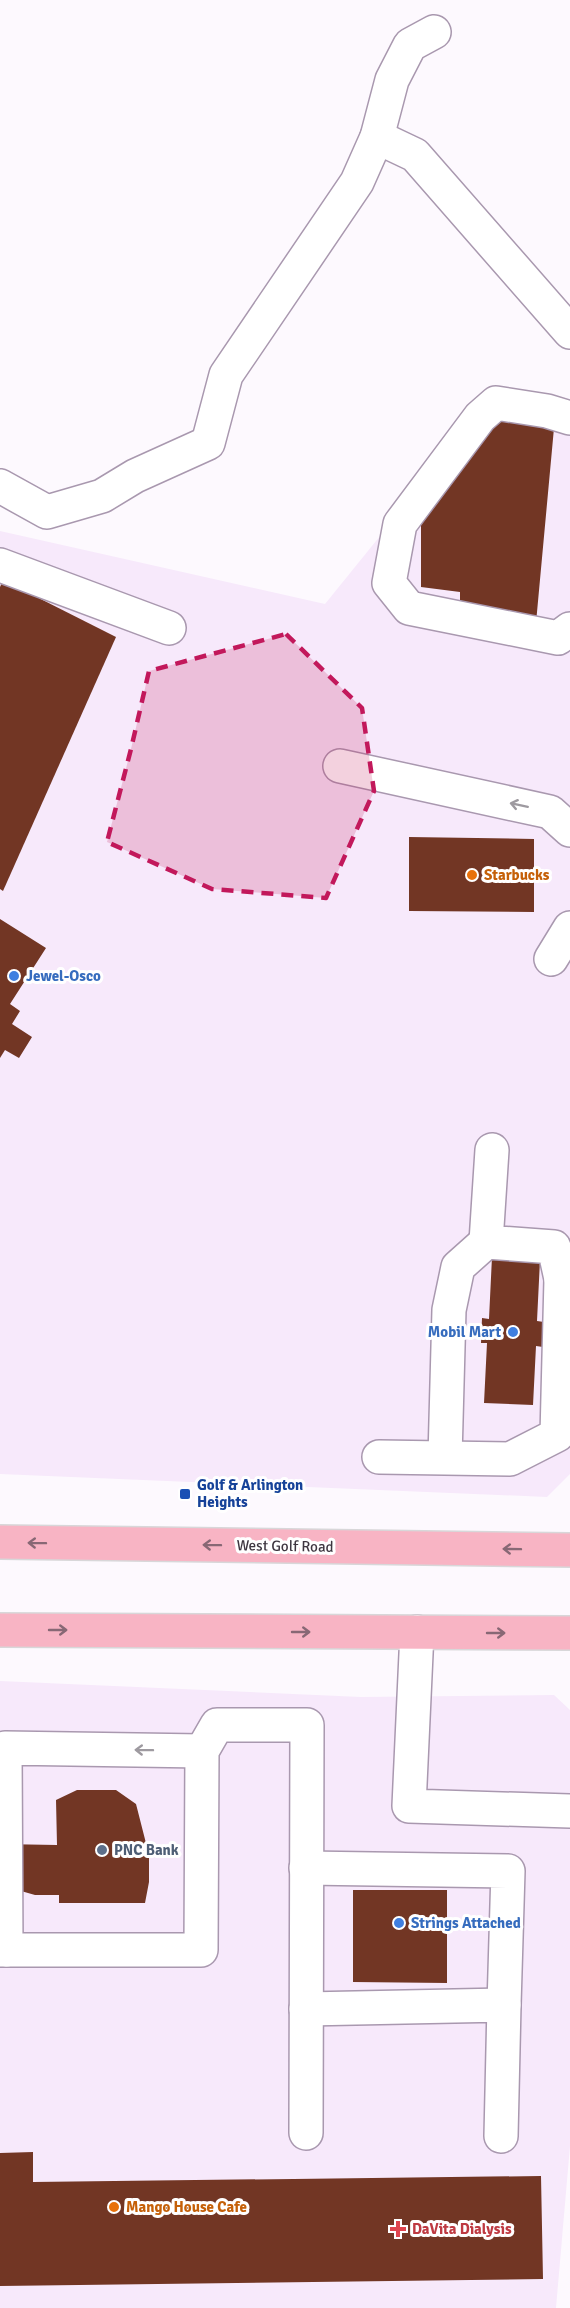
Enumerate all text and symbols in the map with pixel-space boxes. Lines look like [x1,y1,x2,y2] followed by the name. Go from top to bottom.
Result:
[510,799,529,811] one-way arrow
[484,866,550,884] place label: Starbucks
[465,868,479,882] marker: Starbucks
[26,967,101,985] place label: Jewel-Osco
[7,969,21,983] marker: Jewel-Osco
[428,1323,501,1341] place label: Mobil Mart
[506,1325,520,1339] marker: Mobil Mart
[197,1476,303,1511] place label: Golf & Arlington Heights
[178,1487,192,1501] marker: Golf & Arlington Heights
[236,1536,334,1556] street label: West Golf Road
[28,1537,48,1549] one-way arrow
[202,1539,222,1551] one-way arrow
[502,1544,522,1555] one-way arrow
[48,1624,68,1636] one-way arrow
[291,1626,311,1638] one-way arrow
[486,1627,506,1639] one-way arrow
[134,1744,154,1756] one-way arrow
[114,1841,179,1859] place label: PNC Bank
[95,1843,109,1857] marker: PNC Bank
[411,1914,521,1932] place label: Strings Attached
[392,1916,406,1930] marker: Strings Attached
[126,2198,247,2216] place label: Mango House Cafe
[107,2200,121,2214] marker: Mango House Cafe
[389,2220,407,2238] marker: DaVita Dialysis
[412,2220,512,2238] place label: DaVita Dialysis

